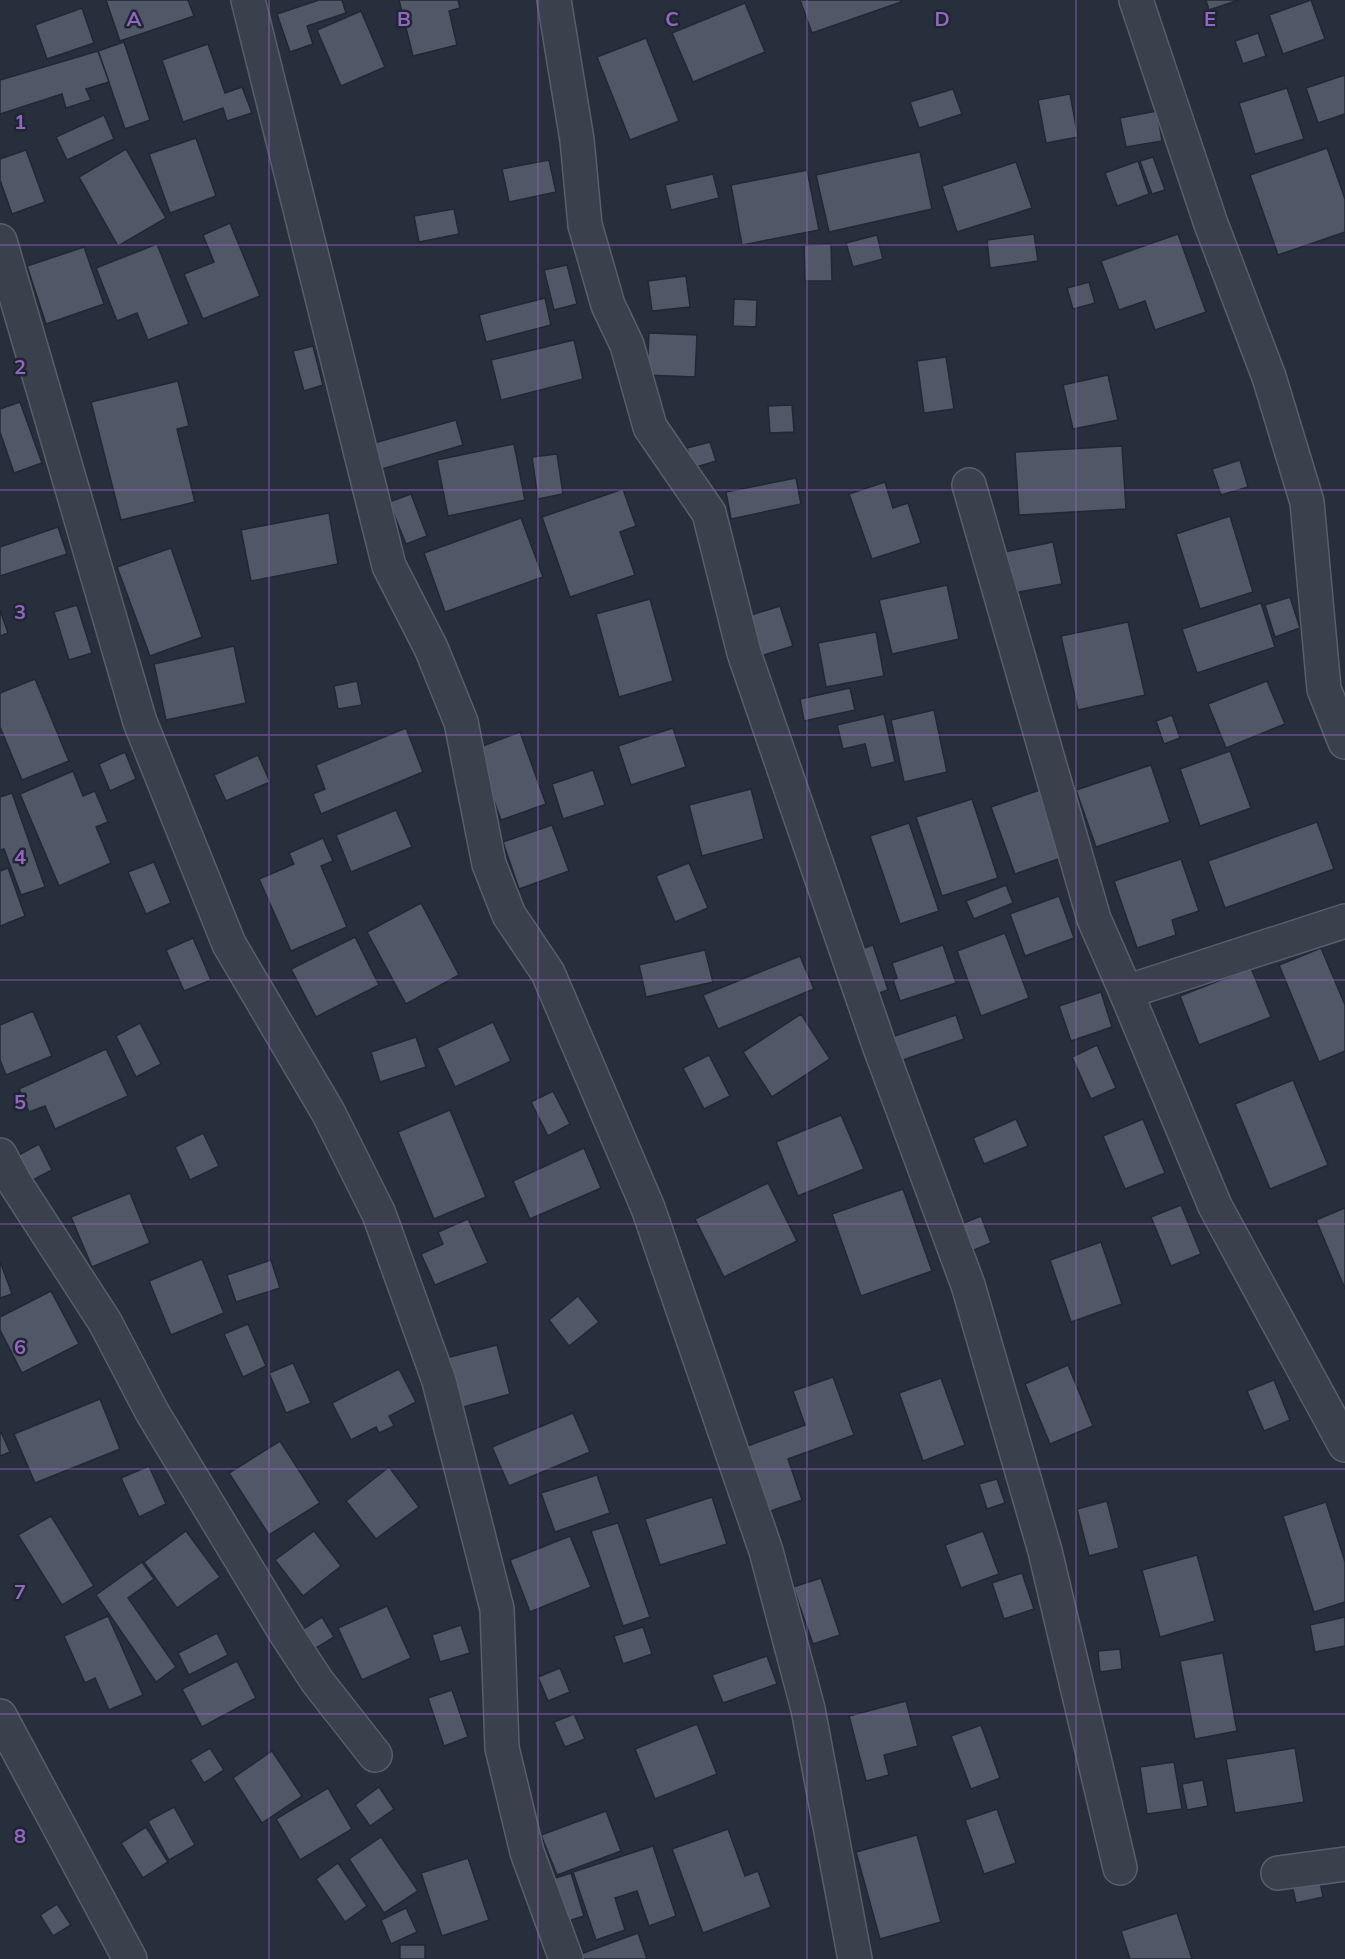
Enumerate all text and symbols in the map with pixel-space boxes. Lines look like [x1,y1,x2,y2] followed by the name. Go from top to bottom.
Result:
[127,6,142,31] text: A
[397,6,411,31] text: B
[665,6,679,31] text: C
[934,6,950,31] text: D
[1204,6,1216,31] text: E
[14,109,26,134] text: 1
[14,354,26,379] text: 2
[14,599,26,624] text: 3
[14,844,26,869] text: 4
[14,1089,26,1114] text: 5
[14,1334,26,1359] text: 6
[14,1579,26,1604] text: 7
[14,1823,26,1848] text: 8

